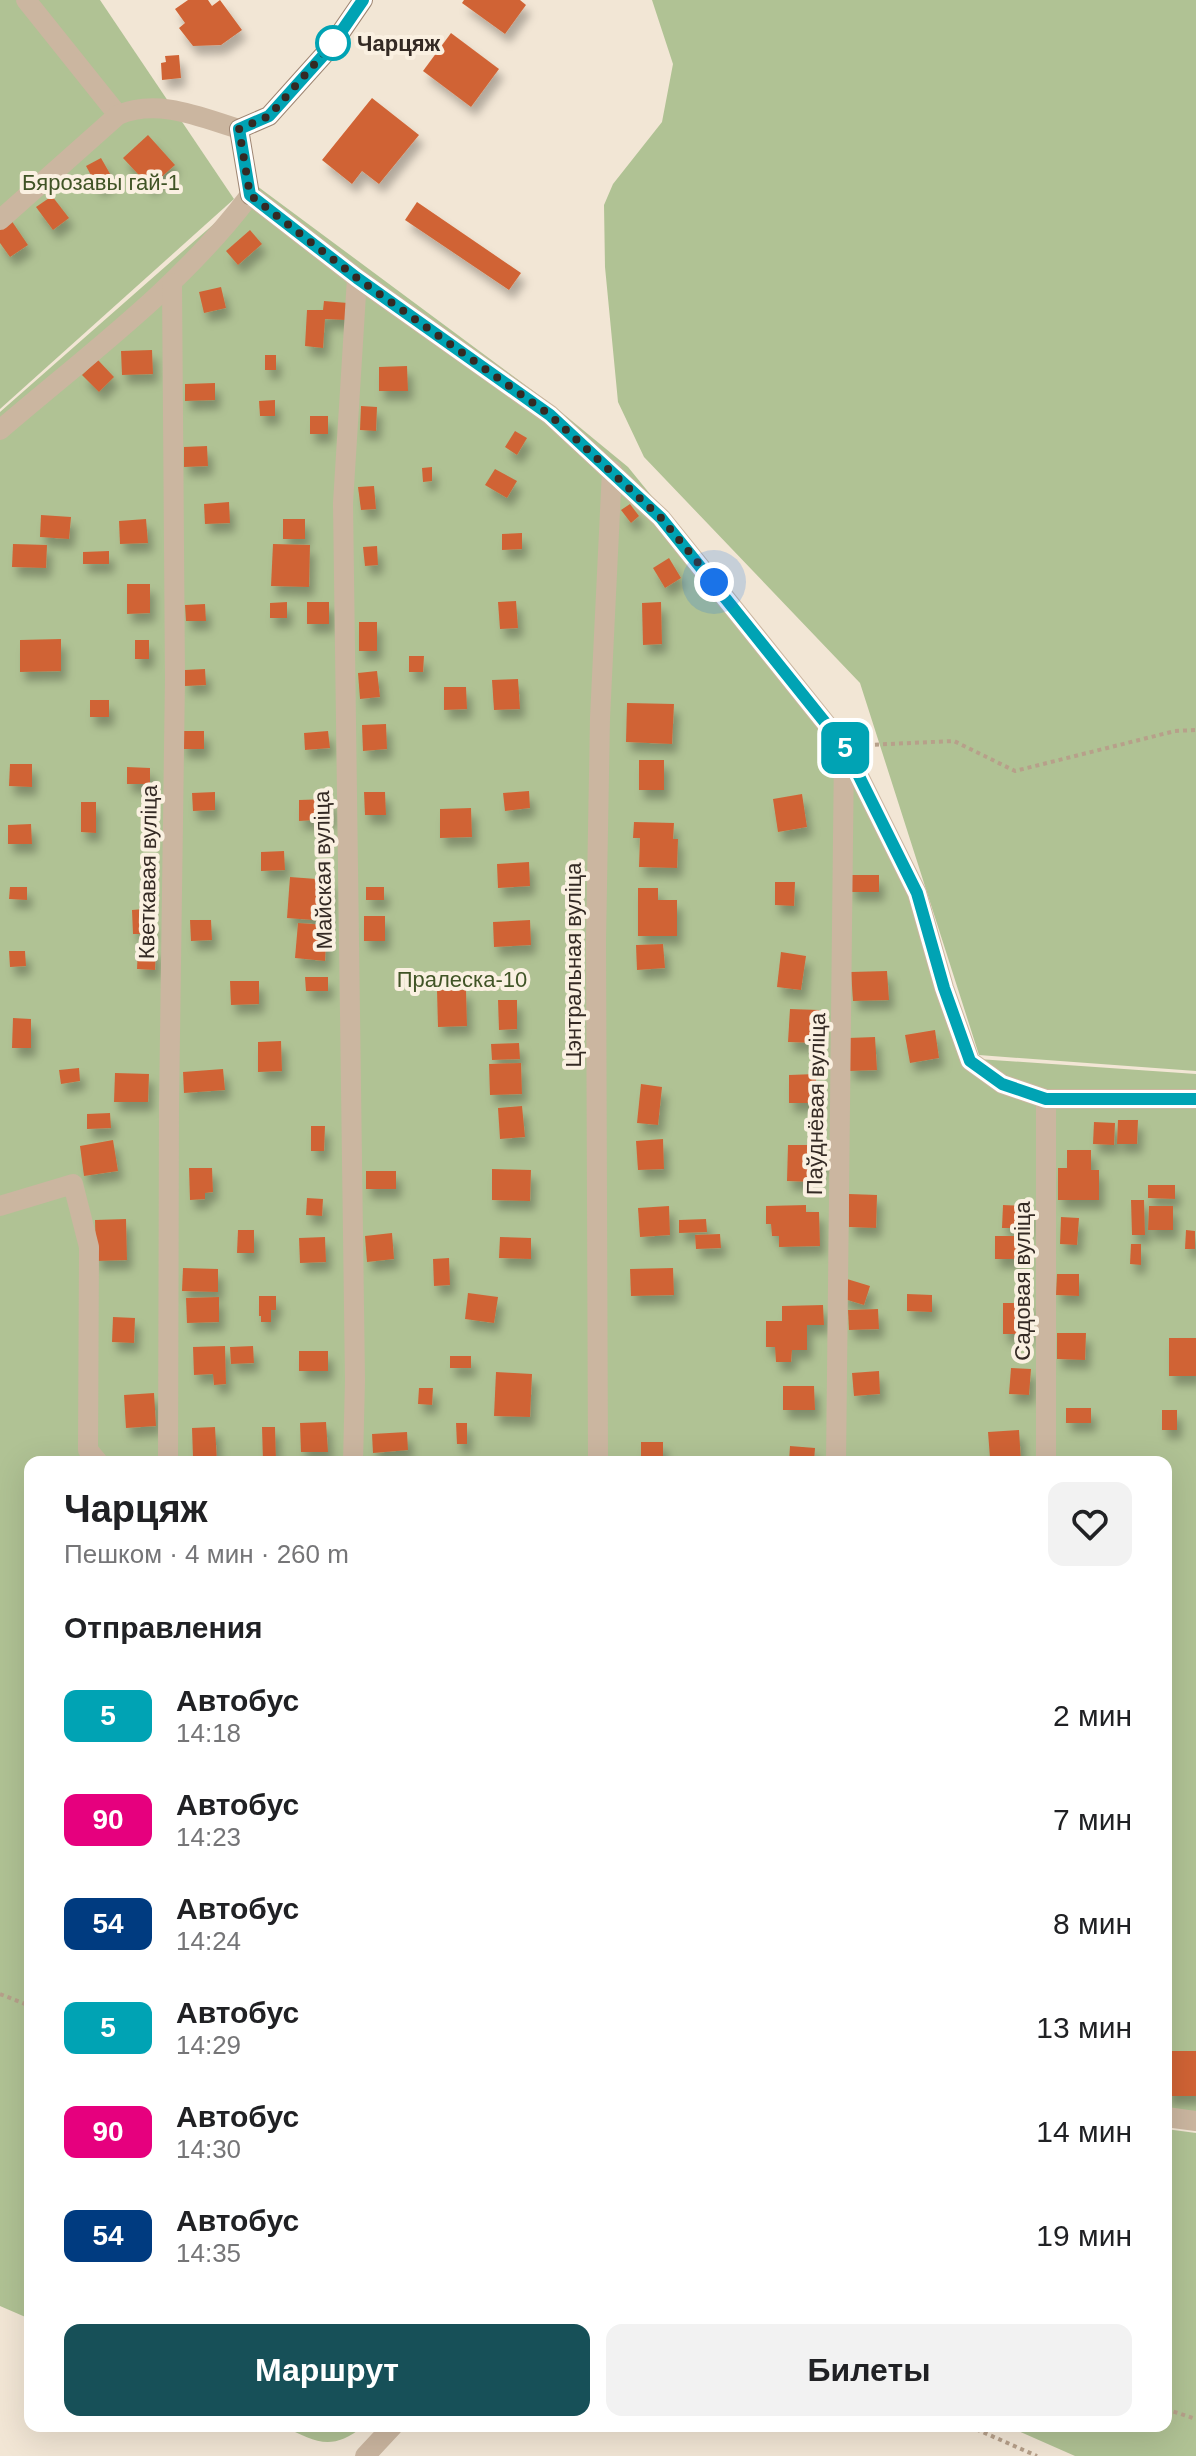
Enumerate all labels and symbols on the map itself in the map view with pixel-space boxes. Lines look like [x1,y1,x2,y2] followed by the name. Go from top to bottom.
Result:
[316,26,350,60] marker: Чарцяж
[357,31,440,56] place label: Чарцяж
[22,170,180,195] park label: Бярозавы гай-1
[694,562,734,602] your location
[819,722,871,774] line badge: 5
[134,784,162,959] street label: Кветкавая вуліца
[309,790,337,950] street label: Майская вуліца
[561,862,586,1068] street label: Цэнтральная вуліца
[397,967,527,992] park label: Пралеска-10
[802,1012,830,1195] street label: Паўднёвая вуліца
[1010,1201,1035,1361] street label: Садовая вуліца

